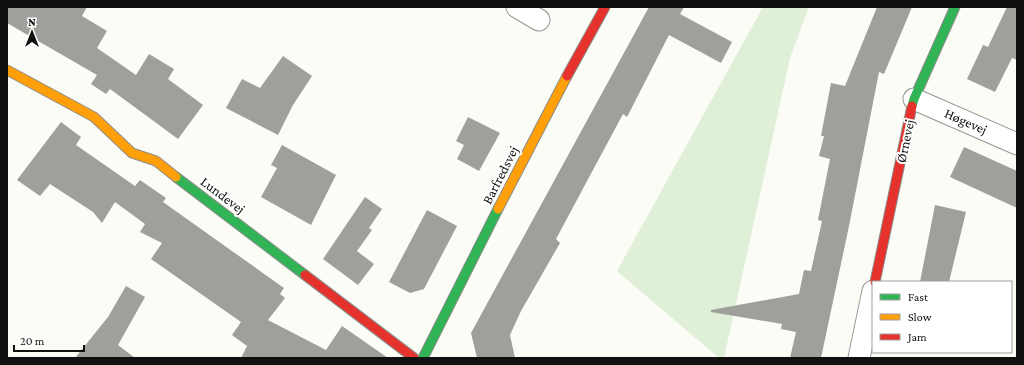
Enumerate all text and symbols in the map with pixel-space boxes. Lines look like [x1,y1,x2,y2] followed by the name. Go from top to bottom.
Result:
[12,12,52,52] north arrow
[28,16,36,28] text: N
[942,105,990,138] street label: Høgevej
[893,118,918,164] street label: Ørnevej
[479,143,522,207] street label: Barfredsvej
[197,173,248,218] street label: Lundevej
[872,281,1012,353] legend
[908,290,929,304] text: Fast
[908,310,932,324] text: Slow
[14,327,84,353] scale bar
[907,330,927,344] text: Jam
[20,334,45,348] text: 20 m

